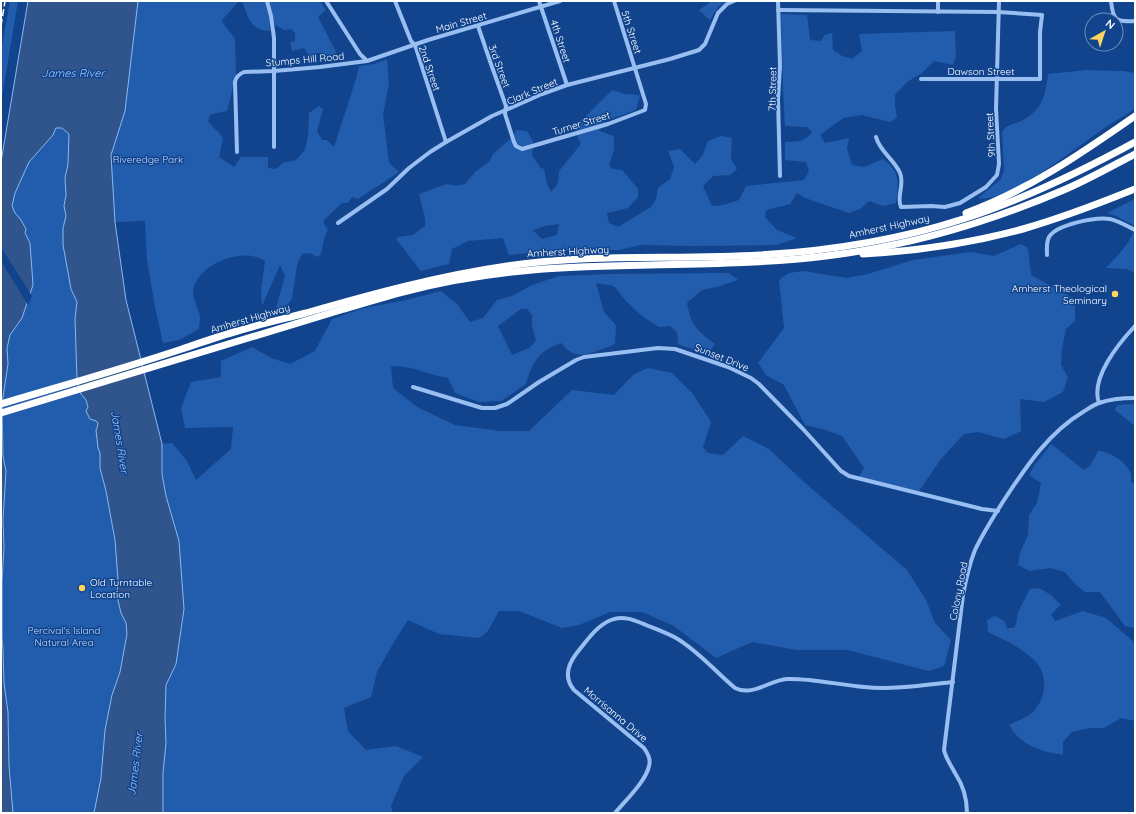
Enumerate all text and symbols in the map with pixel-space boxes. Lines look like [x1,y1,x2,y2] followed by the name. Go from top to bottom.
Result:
[434,9,489,36] street label: Main Street
[618,9,645,56] street label: 5th Street
[1084,12,1124,52] north arrow
[1103,16,1118,32] text: N
[547,18,574,65] street label: 4th Street
[486,43,514,90] street label: 3rd Street
[416,44,444,93] street label: 2nd Street
[265,50,345,69] street label: Stumps Hill Road
[947,65,1015,78] street label: Dawson Street
[41,66,106,80] water label: James River
[766,66,779,111] street label: 7th Street
[505,75,560,108] street label: Clark Street
[551,108,612,138] street label: Turner Street
[983,112,998,158] street label: 9th Street
[113,153,183,166] park label: Riveredge Park
[848,212,931,241] street label: Amherst Highway
[527,243,609,260] street label: Amherst Highway
[1012,282,1107,307] place label: Amherst Theological Seminary
[1110,289,1120,299] marker: Amherst Theological Seminary
[209,301,291,336] street label: Amherst Highway
[693,341,751,374] street label: Sunset Drive
[108,410,132,476] water label: James River
[946,561,971,622] street label: Colony Road
[90,576,153,601] place label: Old Turntable Location
[77,583,87,593] marker: Old Turntable Location
[28,624,100,649] park label: Percival's Island Natural Area
[581,684,651,745] street label: Morrisanna Drive
[124,730,146,796] water label: James River

